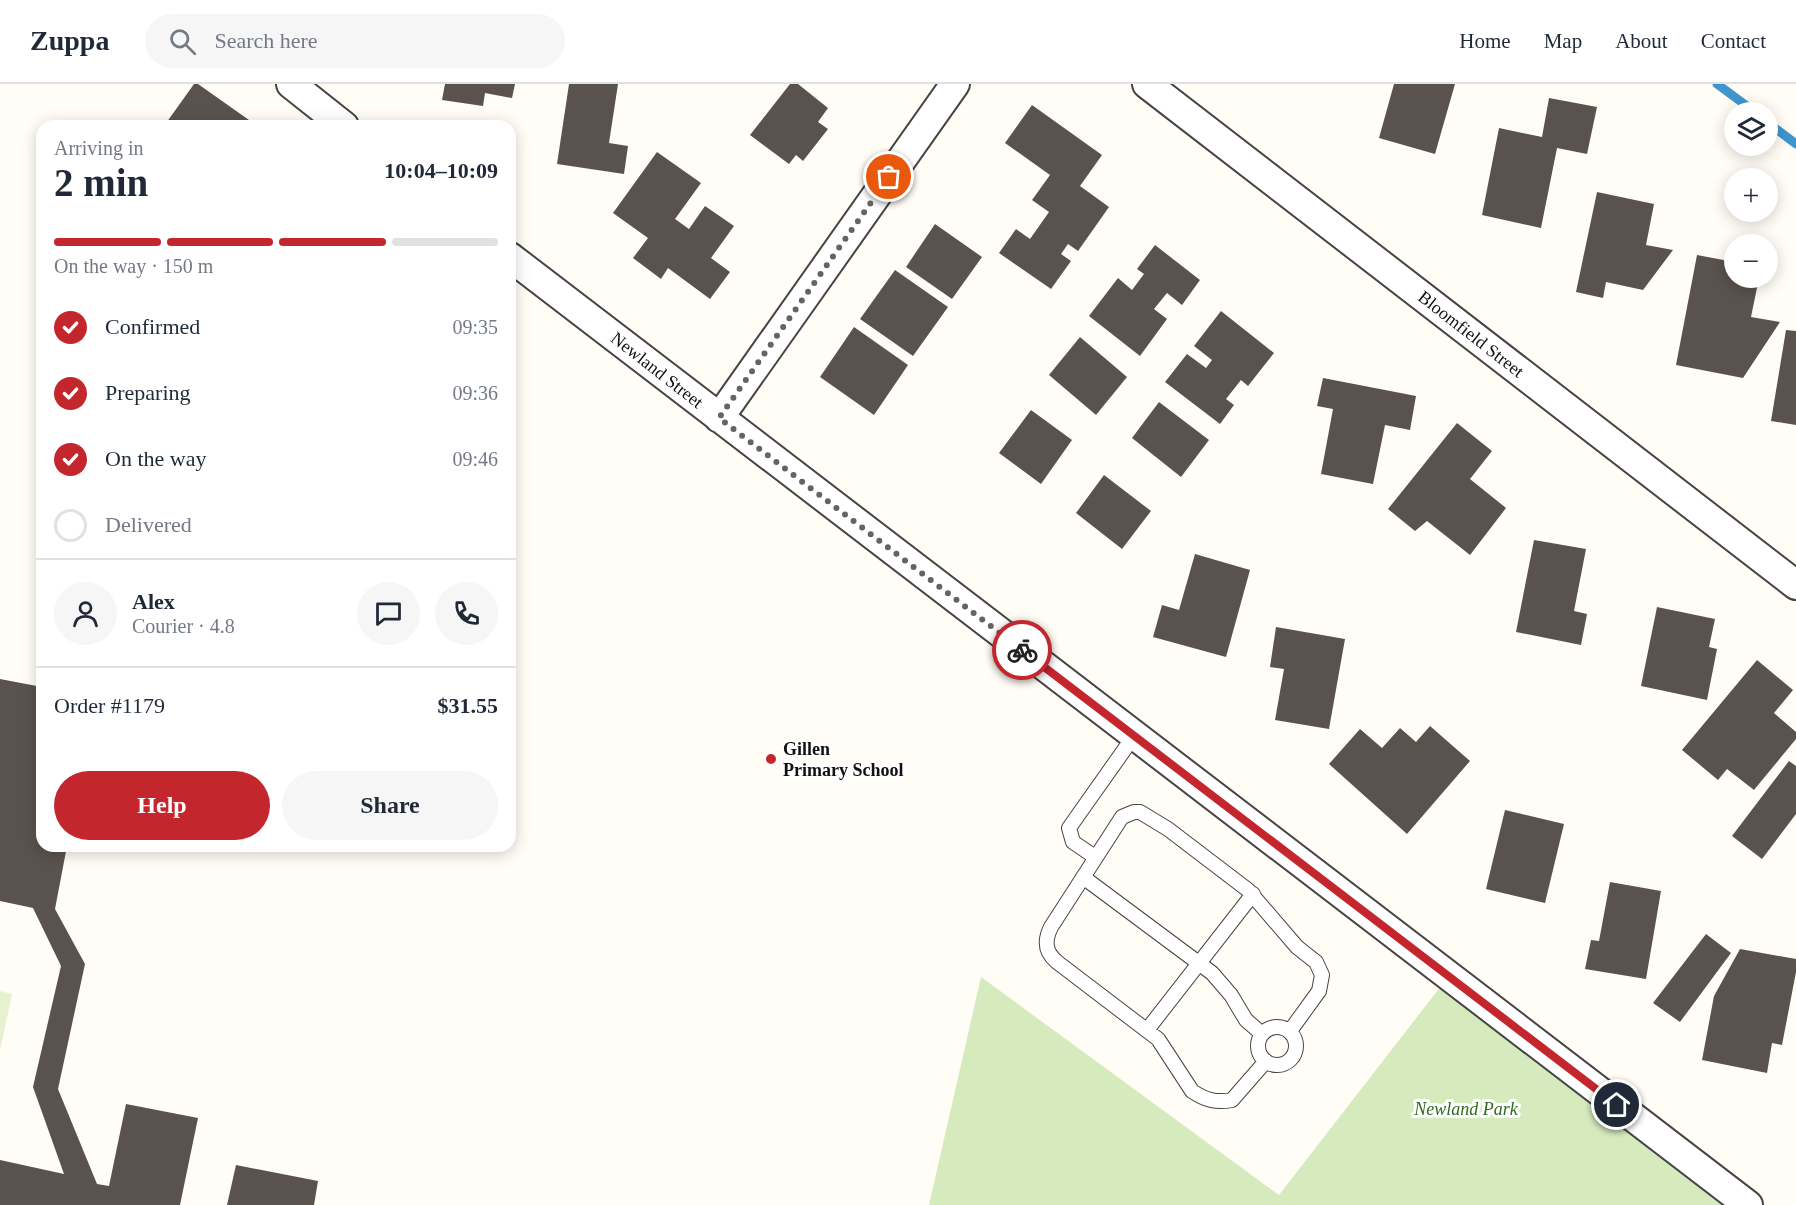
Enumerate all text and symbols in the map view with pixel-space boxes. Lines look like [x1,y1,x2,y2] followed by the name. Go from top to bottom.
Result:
[145,14,565,68] search box
[30,25,109,56] text: Zuppa
[166,25,199,58] icon: search
[214,28,318,53] text: Search here
[1459,29,1511,53] text: Home
[1544,29,1582,53] text: Map
[1615,29,1668,53] text: About
[1701,29,1766,53] text: Contact
[1724,102,1778,288] map controls
[1724,102,1778,156] button: layers
[54,137,143,159] text: Arriving in
[863,151,914,202] pin
[384,158,498,183] text: 10:04–10:09
[872,160,905,193] icon: bag
[54,161,148,204] text: 2 min
[1724,168,1778,222] button: +
[1724,234,1778,288] button: −
[54,255,213,277] text: On the way · 150 m
[1414,287,1528,381] street label: Bloomfield Street
[54,311,87,344] icon: check
[105,314,200,339] text: Confirmed
[452,316,498,338] text: 09:35
[607,328,707,412] street label: Newland Street
[54,377,87,410] icon: check
[105,380,191,405] text: Preparing
[452,382,498,404] text: 09:36
[54,443,87,476] icon: check
[105,446,206,471] text: On the way
[452,448,498,470] text: 09:46
[105,512,192,537] text: Delivered
[54,582,117,645] button: person
[357,582,420,645] button: chat
[435,582,498,645] button: phone
[132,589,175,614] text: Alex
[132,615,235,637] text: Courier · 4.8
[992,620,1052,680] courier
[1006,634,1039,667] icon: bike
[54,693,165,718] text: Order #1179
[438,693,498,718] text: $31.55
[783,739,903,780] place label: Gillen Primary School
[764,752,778,766] marker: Gillen Primary School
[54,771,270,840] button: Help
[282,771,498,840] button: Share
[1591,1079,1642,1130] pin
[1600,1088,1633,1121] icon: home
[1413,1099,1519,1119] park label: Newland Park

